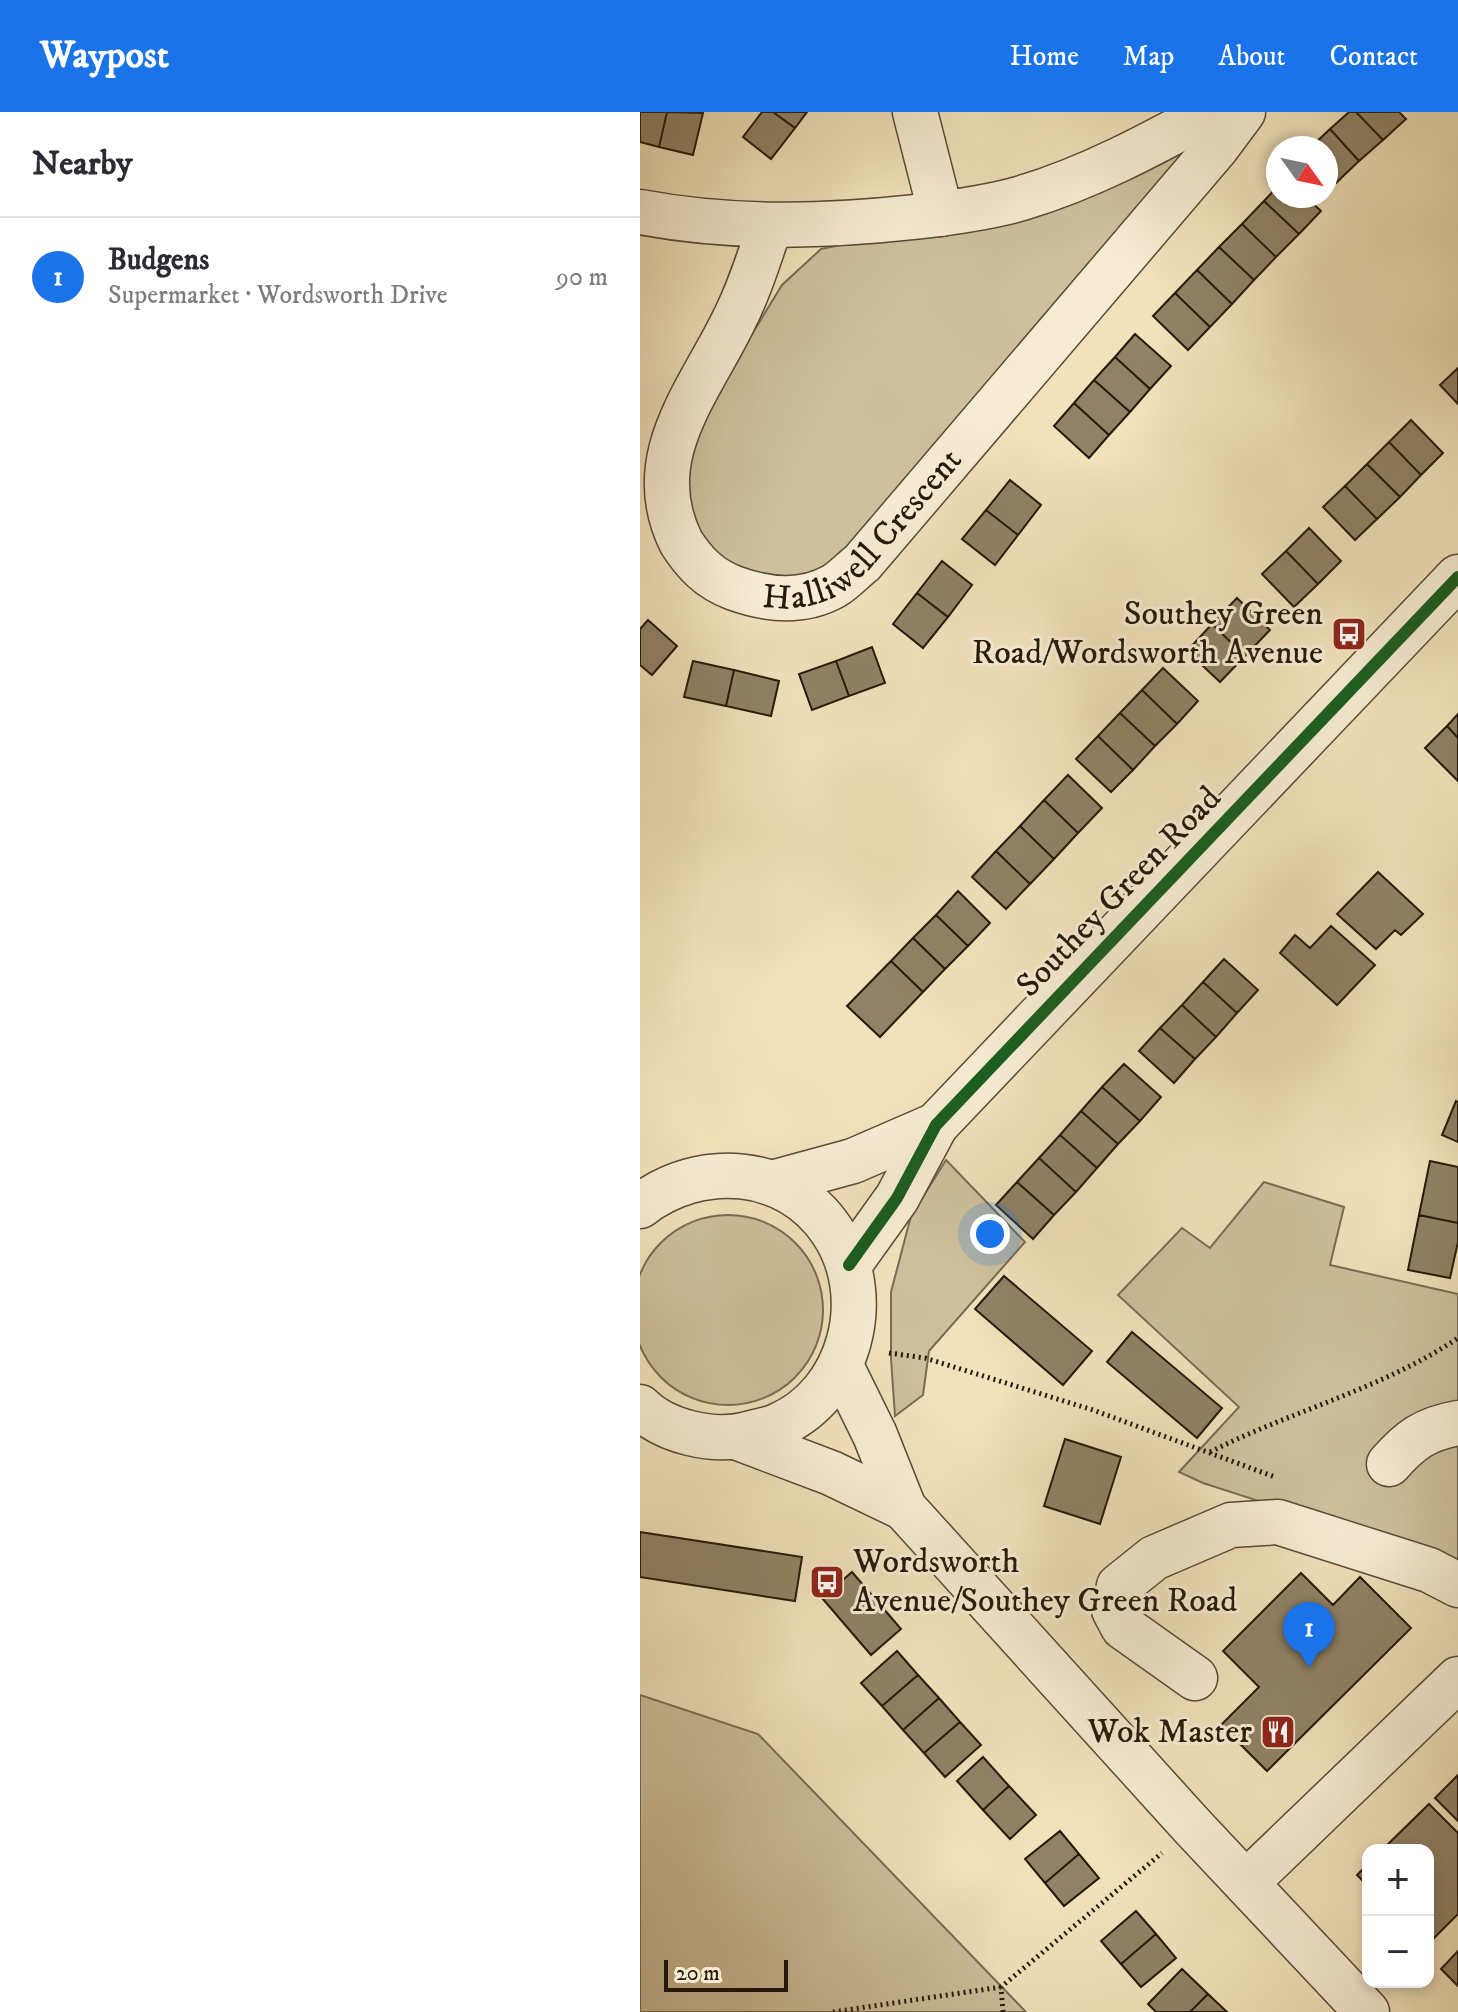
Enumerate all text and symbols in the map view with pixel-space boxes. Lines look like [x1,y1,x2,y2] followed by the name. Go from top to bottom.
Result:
[40,32,169,80] text: Waypost
[1010,39,1079,74] text: Home
[1123,39,1174,74] text: Map
[1218,39,1285,74] text: About
[1329,39,1418,74] text: Contact
[1266,136,1338,208] north arrow
[32,143,133,185] text: Nearby
[108,242,209,279] text: Budgens
[53,261,63,294] text: 1
[556,261,608,294] text: 90 m
[108,279,448,312] text: Supermarket · Wordsworth Drive
[761,440,971,620] street label: Halliwell Crescent
[972,593,1323,674] place label: Southey Green Road/Wordsworth Avenue
[1330,615,1368,653] bus stop icon: Southey Green Road/Wordsworth Avenue
[1008,778,1230,1006] street label: Southey Green Road
[970,1214,1010,1254] your location
[852,1541,1237,1622] place label: Wordsworth Avenue/Southey Green Road
[808,1563,846,1601] bus stop icon: Wordsworth Avenue/Southey Green Road
[1283,1602,1335,1668] pin: 1
[1086,1711,1252,1753] place label: Wok Master
[1259,1713,1297,1751] restaurant icon: Wok Master
[1362,1844,1434,1988] map controls
[1362,1844,1434,1916] button: +
[1362,1916,1434,1988] button: −
[664,1956,788,1992] scale bar
[676,1960,720,1987] text: 20 m

